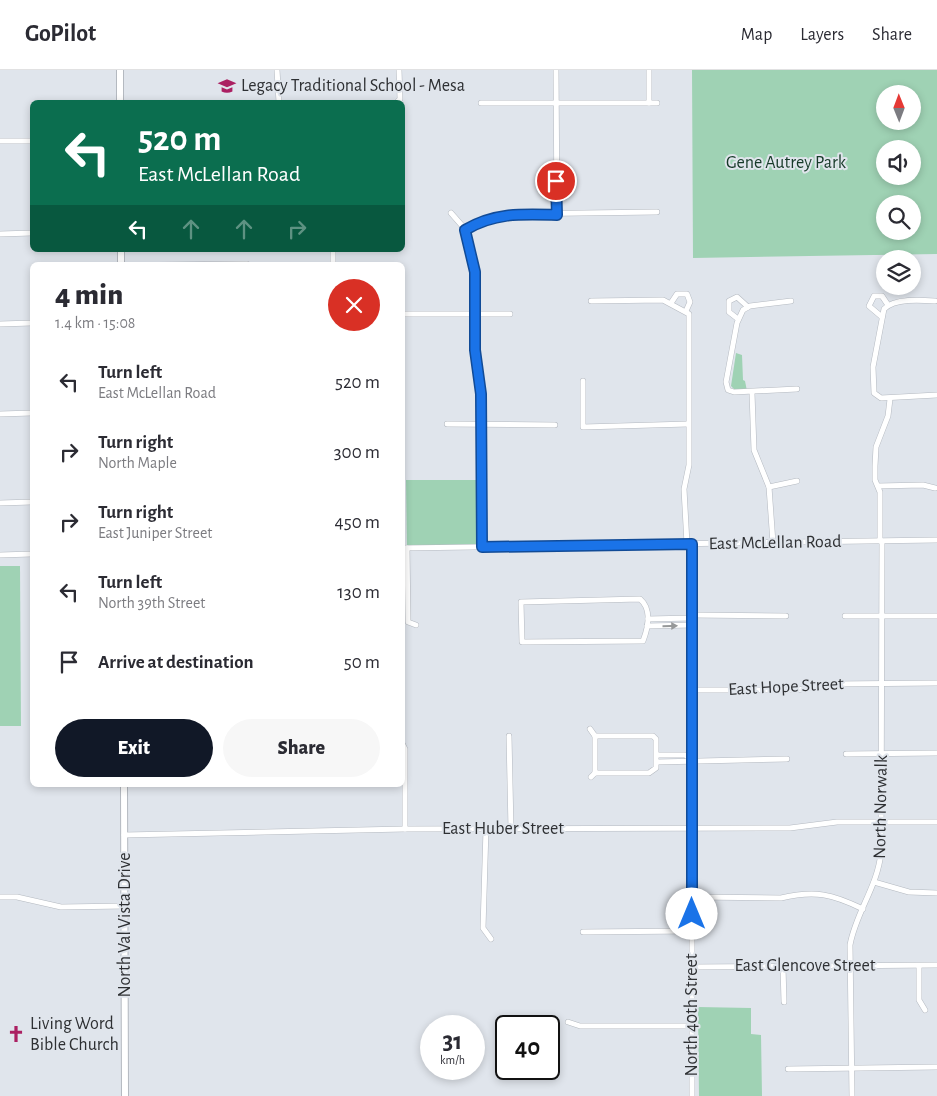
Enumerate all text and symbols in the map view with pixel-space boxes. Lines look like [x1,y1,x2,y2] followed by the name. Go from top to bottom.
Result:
[25,22,96,46] text: GoPilot
[741,26,772,44] text: Map
[800,26,844,44] text: Layers
[872,26,912,44] text: Share
[217,76,237,96] school or university icon: Legacy Traditional School - Mesa
[241,77,465,95] place label: Legacy Traditional School - Mesa
[876,85,921,130] north arrow
[876,85,921,295] map controls
[55,120,120,185] icon: left
[138,122,221,157] text: 520 m
[876,140,921,185] button: sound
[726,154,847,172] park label: Gene Autrey Park
[535,160,577,202] pin
[138,163,300,185] text: East McLellan Road
[542,167,570,195] icon: arrive
[876,195,921,240] button: search
[124,215,152,243] icon: left
[177,215,205,243] icon: ahead
[230,215,258,243] icon: ahead
[283,215,311,243] icon: right
[876,250,921,295] button: layers
[328,279,380,331] button: close
[55,280,123,310] text: 4 min
[55,315,135,331] text: 1.4 km · 15:08
[98,363,162,382] text: Turn left
[55,368,83,396] icon: left
[335,373,380,392] text: 520 m
[98,385,216,401] text: East McLellan Road
[98,433,173,452] text: Turn right
[55,438,83,466] icon: right
[334,443,380,462] text: 300 m
[98,455,177,471] text: North Maple
[98,503,173,522] text: Turn right
[55,508,83,536] icon: right
[335,513,380,532] text: 450 m
[98,525,212,541] text: East Juniper Street
[708,533,842,553] street label: East McLellan Road
[98,573,162,592] text: Turn left
[55,578,83,606] icon: left
[337,583,380,602] text: 130 m
[98,595,205,611] text: North 39th Street
[662,622,678,630] one-way arrow
[55,648,83,676] icon: arrive
[98,653,254,672] text: Arrive at destination
[344,653,380,672] text: 50 m
[728,675,844,699] street label: East Hope Street
[55,719,213,777] button: Exit
[223,719,380,777] button: Share
[871,754,891,859] street label: North Norwalk
[442,820,564,838] street label: East Huber Street
[116,852,134,998] street label: North Val Vista Drive
[665,887,717,939] position arrow
[683,953,701,1077] street label: North 40th Street
[734,957,876,975] street label: East Glencove Street
[30,1015,119,1054] place label: Living Word Bible Church
[495,1015,560,1080] speed limit sign: 40
[6,1024,26,1044] church icon: Living Word Bible Church
[443,1029,462,1054] text: 31
[440,1054,465,1066] text: km/h

